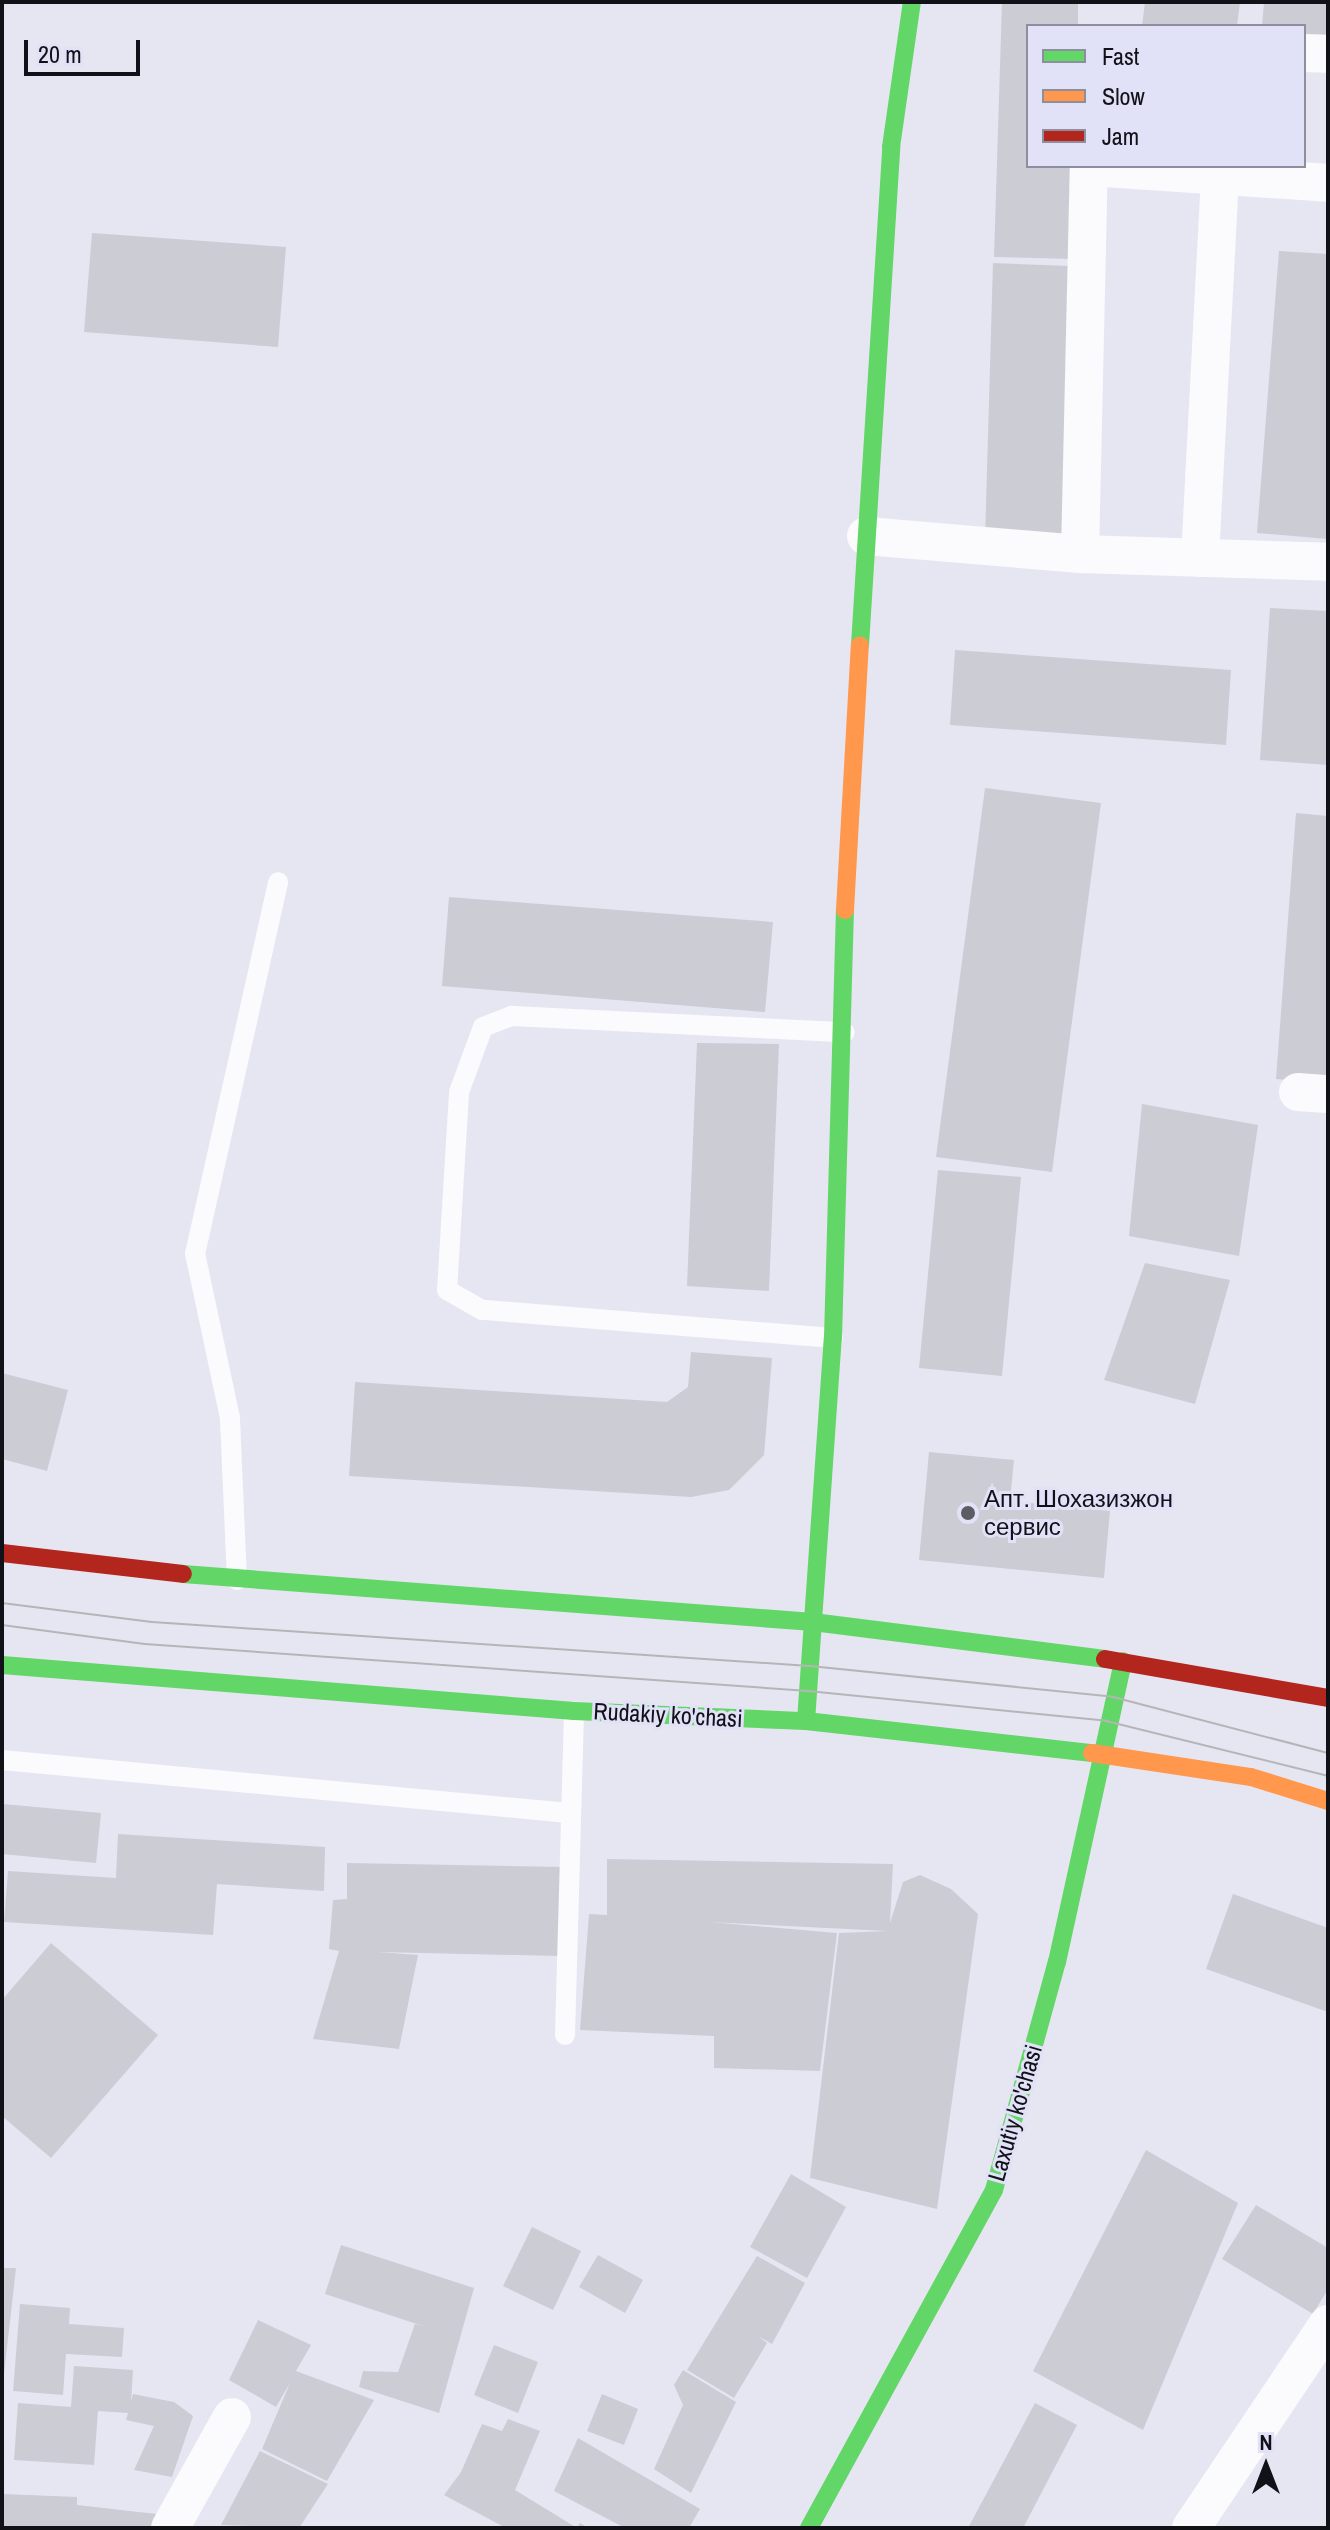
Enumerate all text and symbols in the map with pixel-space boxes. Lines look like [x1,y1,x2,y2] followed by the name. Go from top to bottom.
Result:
[28,24,144,74] scale bar
[1026,24,1306,168] legend
[38,38,82,70] text: 20 m
[1102,40,1139,72] text: Fast
[1102,80,1145,112] text: Slow
[1102,120,1139,152] text: Jam
[984,1485,1173,1541] place label: Апт. Шохазизжон сервис
[959,1504,977,1522] marker: Апт. Шохазизжон сервис
[593,1697,743,1733] street label: Rudakiy ko'chasi
[982,2041,1048,2185] street label: Laxutiy ko'chasi
[1226,2426,1306,2506] north arrow
[1259,2427,1273,2457] text: N

